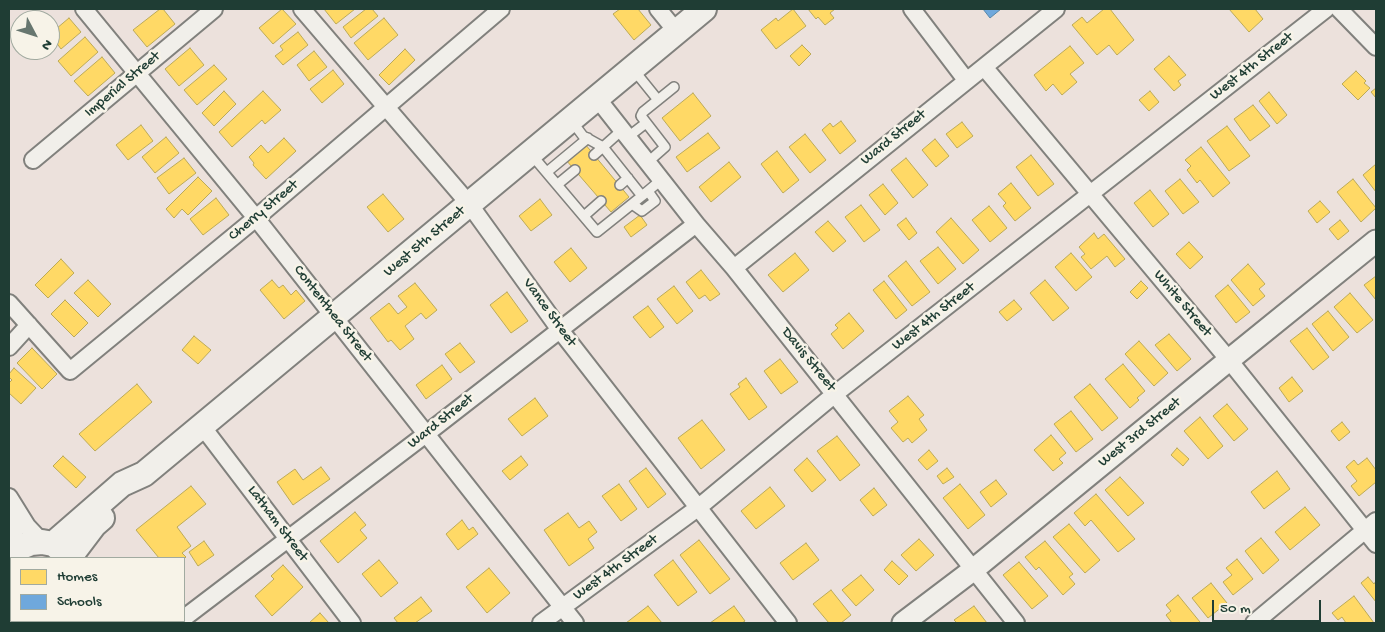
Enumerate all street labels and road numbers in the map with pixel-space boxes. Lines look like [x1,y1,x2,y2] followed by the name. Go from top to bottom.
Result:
[1207,29,1297,105] street label: West 4th Street
[82,48,164,122] street label: Imperial Street
[858,106,930,170] street label: Ward Street
[225,177,303,245] street label: Cherry Street
[380,203,470,281] street label: West 5th Street
[289,262,375,366] street label: Contenthea Street
[1149,267,1215,341] street label: White Street
[518,275,580,351] street label: Vance Street
[889,279,979,355] street label: West 4th Street
[777,324,839,396] street label: Davis Street
[404,391,478,453] street label: Ward Street
[1095,394,1185,472] street label: West 3rd Street
[243,482,311,566] street label: Latham Street
[570,531,662,605] street label: West 4th Street

